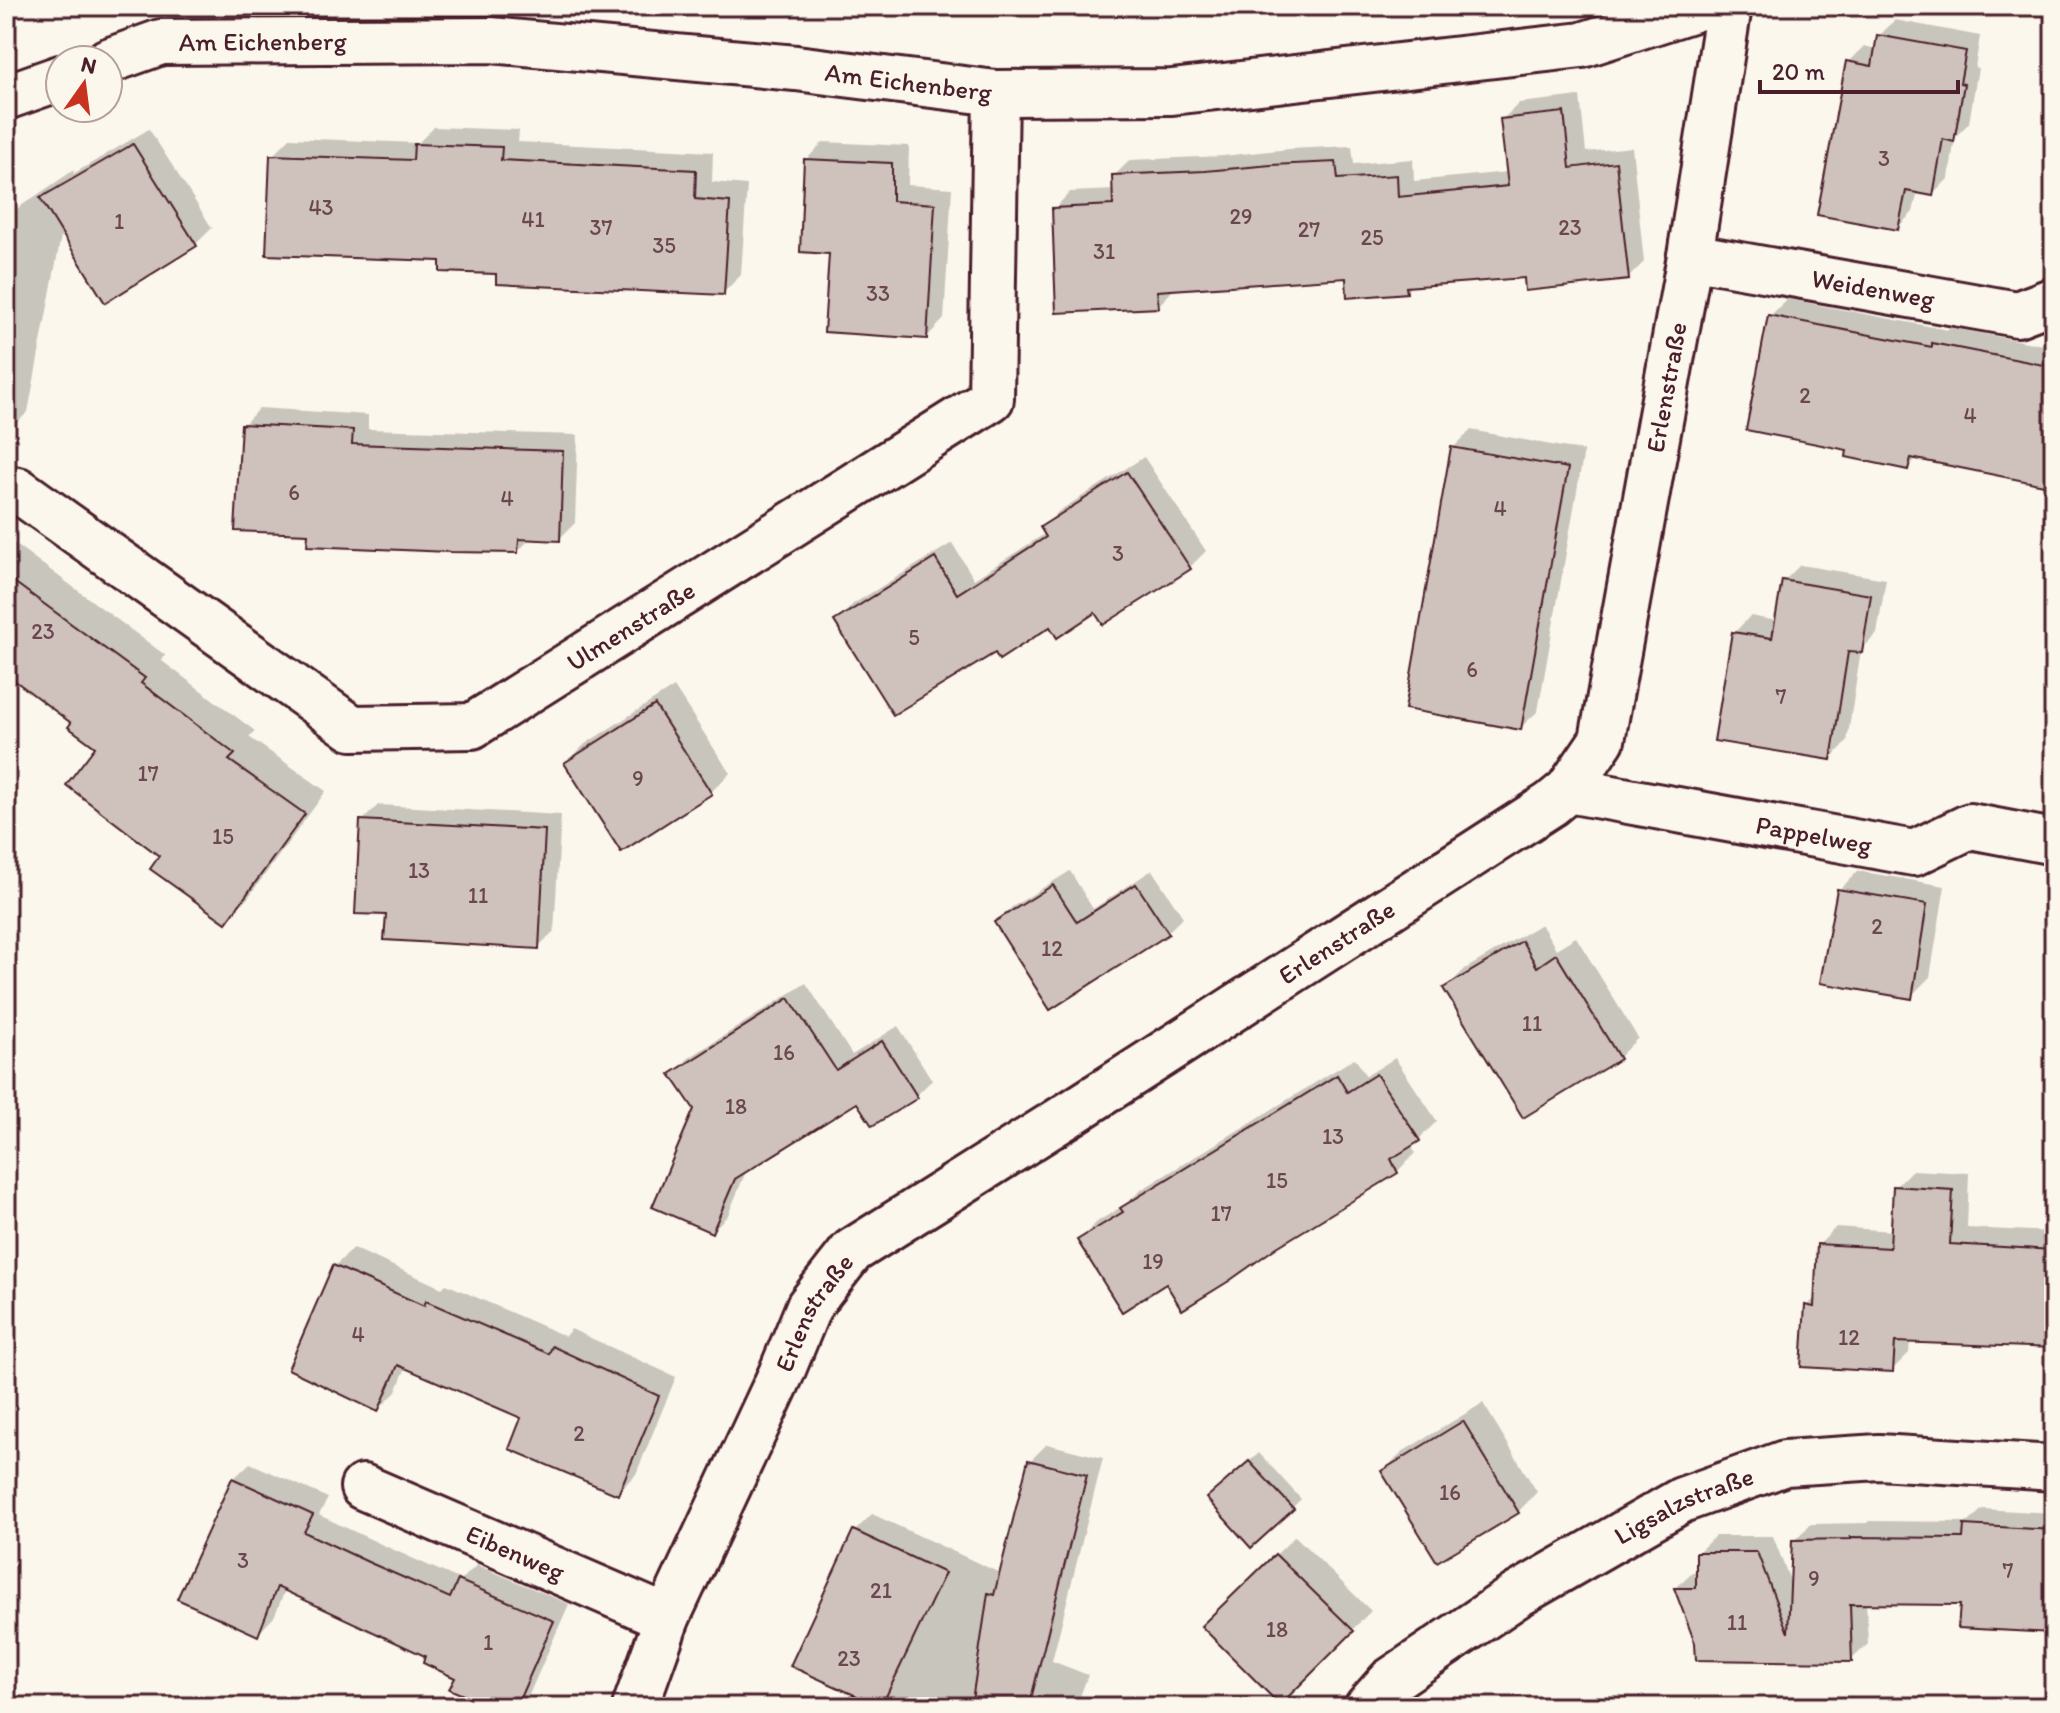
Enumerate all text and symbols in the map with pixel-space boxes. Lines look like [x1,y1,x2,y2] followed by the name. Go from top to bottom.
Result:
[179,25,347,58] street label: Am Eichenberg
[44,44,124,124] north arrow
[1760,44,1958,94] scale bar
[78,50,99,80] text: N
[823,56,995,108] street label: Am Eichenberg
[1772,57,1825,86] text: 20 m
[1878,145,1890,172] house number: 3
[308,194,334,221] house number: 43
[1229,203,1253,230] house number: 29
[521,206,545,233] house number: 41
[114,208,124,235] house number: 1
[590,214,613,241] house number: 37
[1558,214,1582,241] house number: 23
[1298,216,1320,243] house number: 27
[1360,224,1384,251] house number: 25
[652,232,676,259] house number: 35
[1093,238,1115,265] house number: 31
[1809,262,1938,315] street label: Weidenweg
[866,280,890,307] house number: 33
[1639,319,1694,455] street label: Erlenstraße
[1799,382,1811,409] house number: 2
[1963,402,1977,429] house number: 4
[288,479,300,506] house number: 6
[500,485,514,512] house number: 4
[1493,495,1507,522] house number: 4
[1112,540,1124,567] house number: 3
[561,574,701,678] street label: Ulmenstraße
[31,618,55,645] house number: 23
[908,624,920,651] house number: 5
[1466,656,1478,683] house number: 6
[1776,683,1787,710] house number: 7
[137,760,159,787] house number: 17
[632,765,644,792] house number: 9
[1753,809,1875,861] street label: Pappelweg
[212,823,234,850] house number: 15
[408,857,430,884] house number: 13
[468,882,488,909] house number: 11
[1273,893,1401,991] street label: Erlenstraße
[1871,913,1883,940] house number: 2
[1041,935,1063,962] house number: 12
[1522,1010,1542,1037] house number: 11
[773,1039,795,1066] house number: 16
[725,1093,747,1120] house number: 18
[1322,1123,1344,1150] house number: 13
[1266,1167,1288,1194] house number: 15
[1210,1200,1232,1227] house number: 17
[768,1247,860,1376] street label: Erlenstraße
[1142,1248,1164,1275] house number: 19
[351,1321,365,1348] house number: 4
[1838,1324,1860,1351] house number: 12
[573,1420,585,1447] house number: 2
[1608,1460,1758,1552] street label: Ligsalzstraße
[1439,1479,1461,1506] house number: 16
[461,1517,570,1588] street label: Eibenweg
[237,1547,249,1574] house number: 3
[2003,1557,2014,1584] house number: 7
[1808,1565,1820,1592] house number: 9
[870,1577,892,1604] house number: 21
[1727,1609,1747,1636] house number: 11
[1266,1616,1288,1643] house number: 18
[483,1629,493,1656] house number: 1
[837,1645,861,1672] house number: 23

